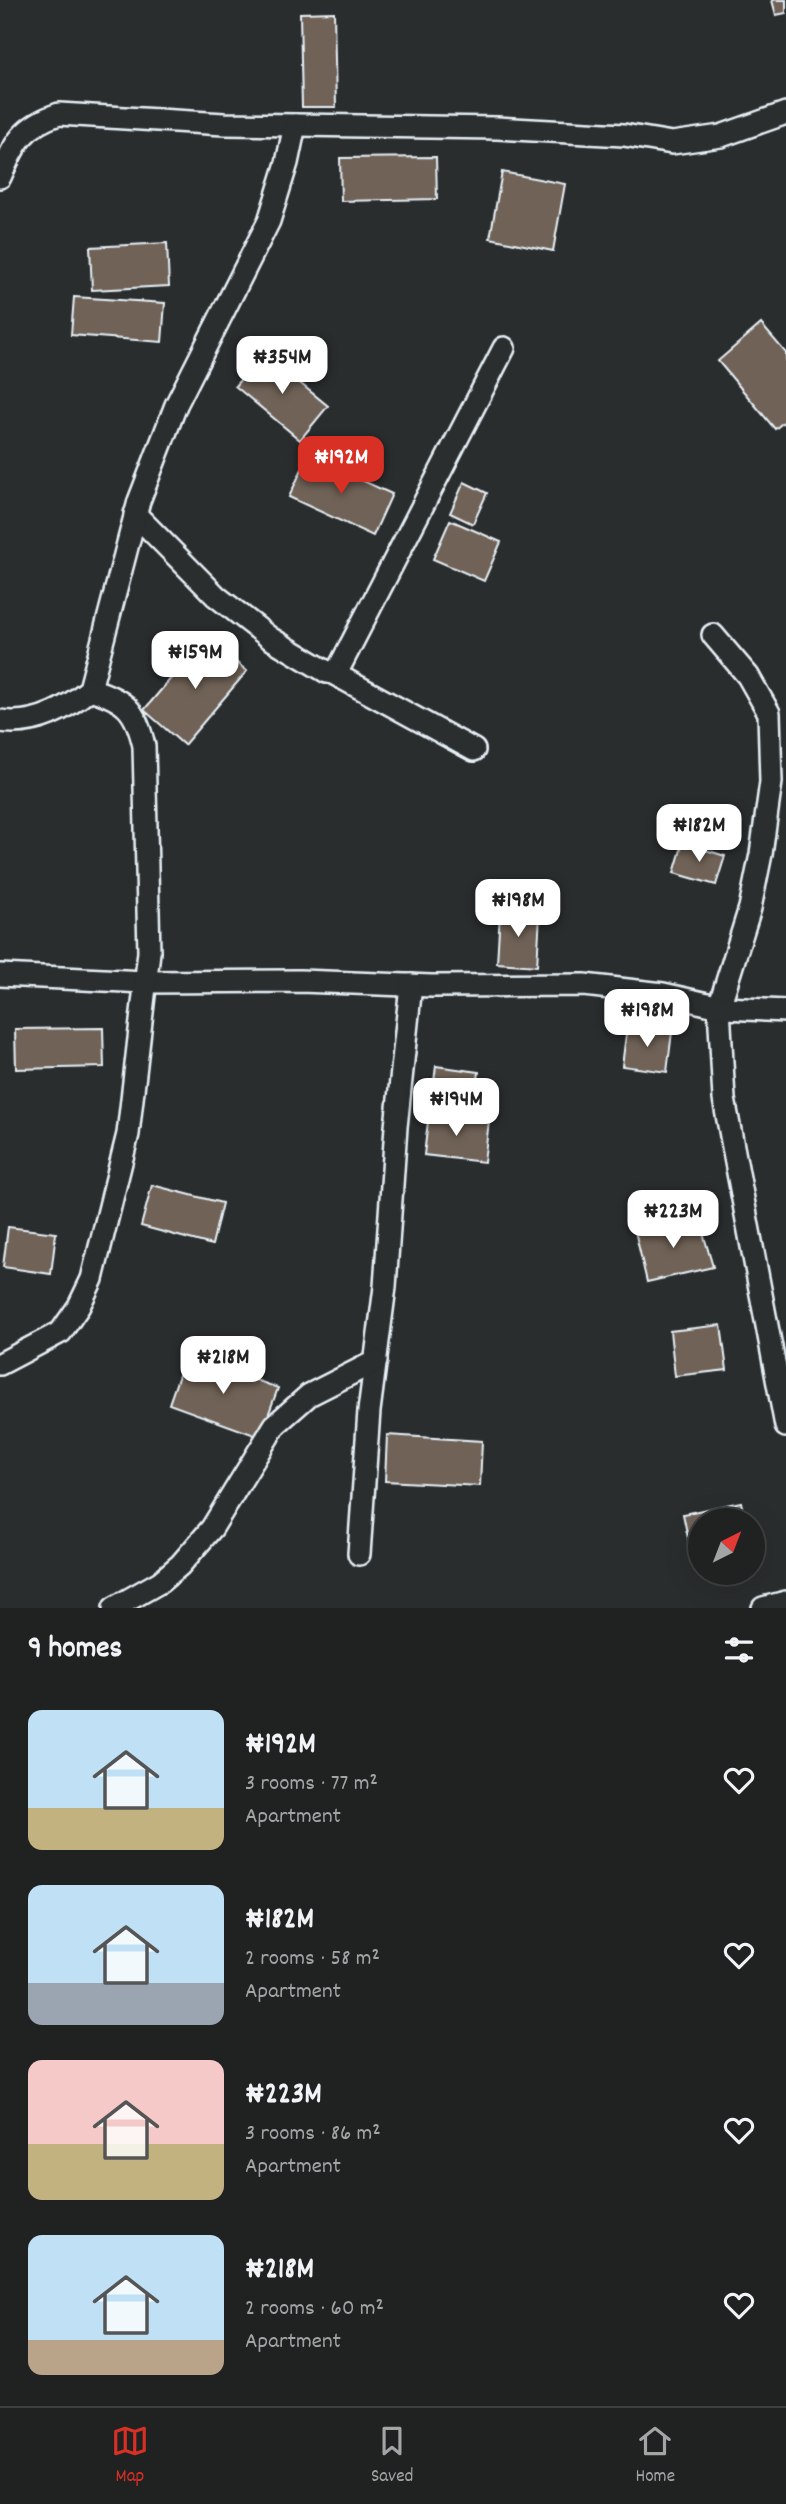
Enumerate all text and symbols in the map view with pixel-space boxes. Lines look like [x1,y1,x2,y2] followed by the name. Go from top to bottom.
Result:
[233,336,331,396] pin: ₦354M
[252,342,312,375] text: ₦354M
[292,436,390,496] pin: ₦192M
[314,442,368,475] text: ₦192M
[146,632,244,691] pin: ₦159M
[168,637,222,670] text: ₦159M
[650,804,748,864] pin: ₦182M
[673,810,725,843] text: ₦182M
[469,880,567,939] pin: ₦198M
[491,885,545,918] text: ₦198M
[598,990,696,1049] pin: ₦198M
[620,995,674,1028] text: ₦198M
[407,1078,505,1138] pin: ₦194M
[429,1084,483,1117] text: ₦194M
[624,1190,722,1250] pin: ₦223M
[644,1196,702,1229] text: ₦223M
[174,1336,272,1396] pin: ₦218M
[197,1342,249,1375] text: ₦218M
[688,1508,765,1586] north arrow
[688,1508,765,1585] map controls
[28,1629,122,1672] text: 9 homes
[720,1631,758,1669] icon: filters
[245,1725,316,1768] text: ₦192M
[84,1738,168,1822] icon: home
[720,1761,758,1799] icon: heart
[245,1768,378,1801] text: 3 rooms · 77 m²
[245,1801,341,1834] text: Apartment
[245,1900,314,1943] text: ₦182M
[84,1913,168,1997] icon: home
[720,1936,758,1974] icon: heart
[245,1943,380,1976] text: 2 rooms · 58 m²
[245,1976,341,2009] text: Apartment
[245,2075,322,2118] text: ₦223M
[84,2088,168,2172] icon: home
[720,2111,758,2149] icon: heart
[245,2118,381,2151] text: 3 rooms · 86 m²
[245,2151,341,2184] text: Apartment
[245,2250,314,2293] text: ₦218M
[84,2263,168,2347] icon: home
[720,2286,758,2324] icon: heart
[245,2293,384,2326] text: 2 rooms · 60 m²
[245,2326,341,2359] text: Apartment
[111,2422,149,2491] tab: Map
[371,2422,413,2491] tab: Saved
[635,2422,675,2491] tab: Home

